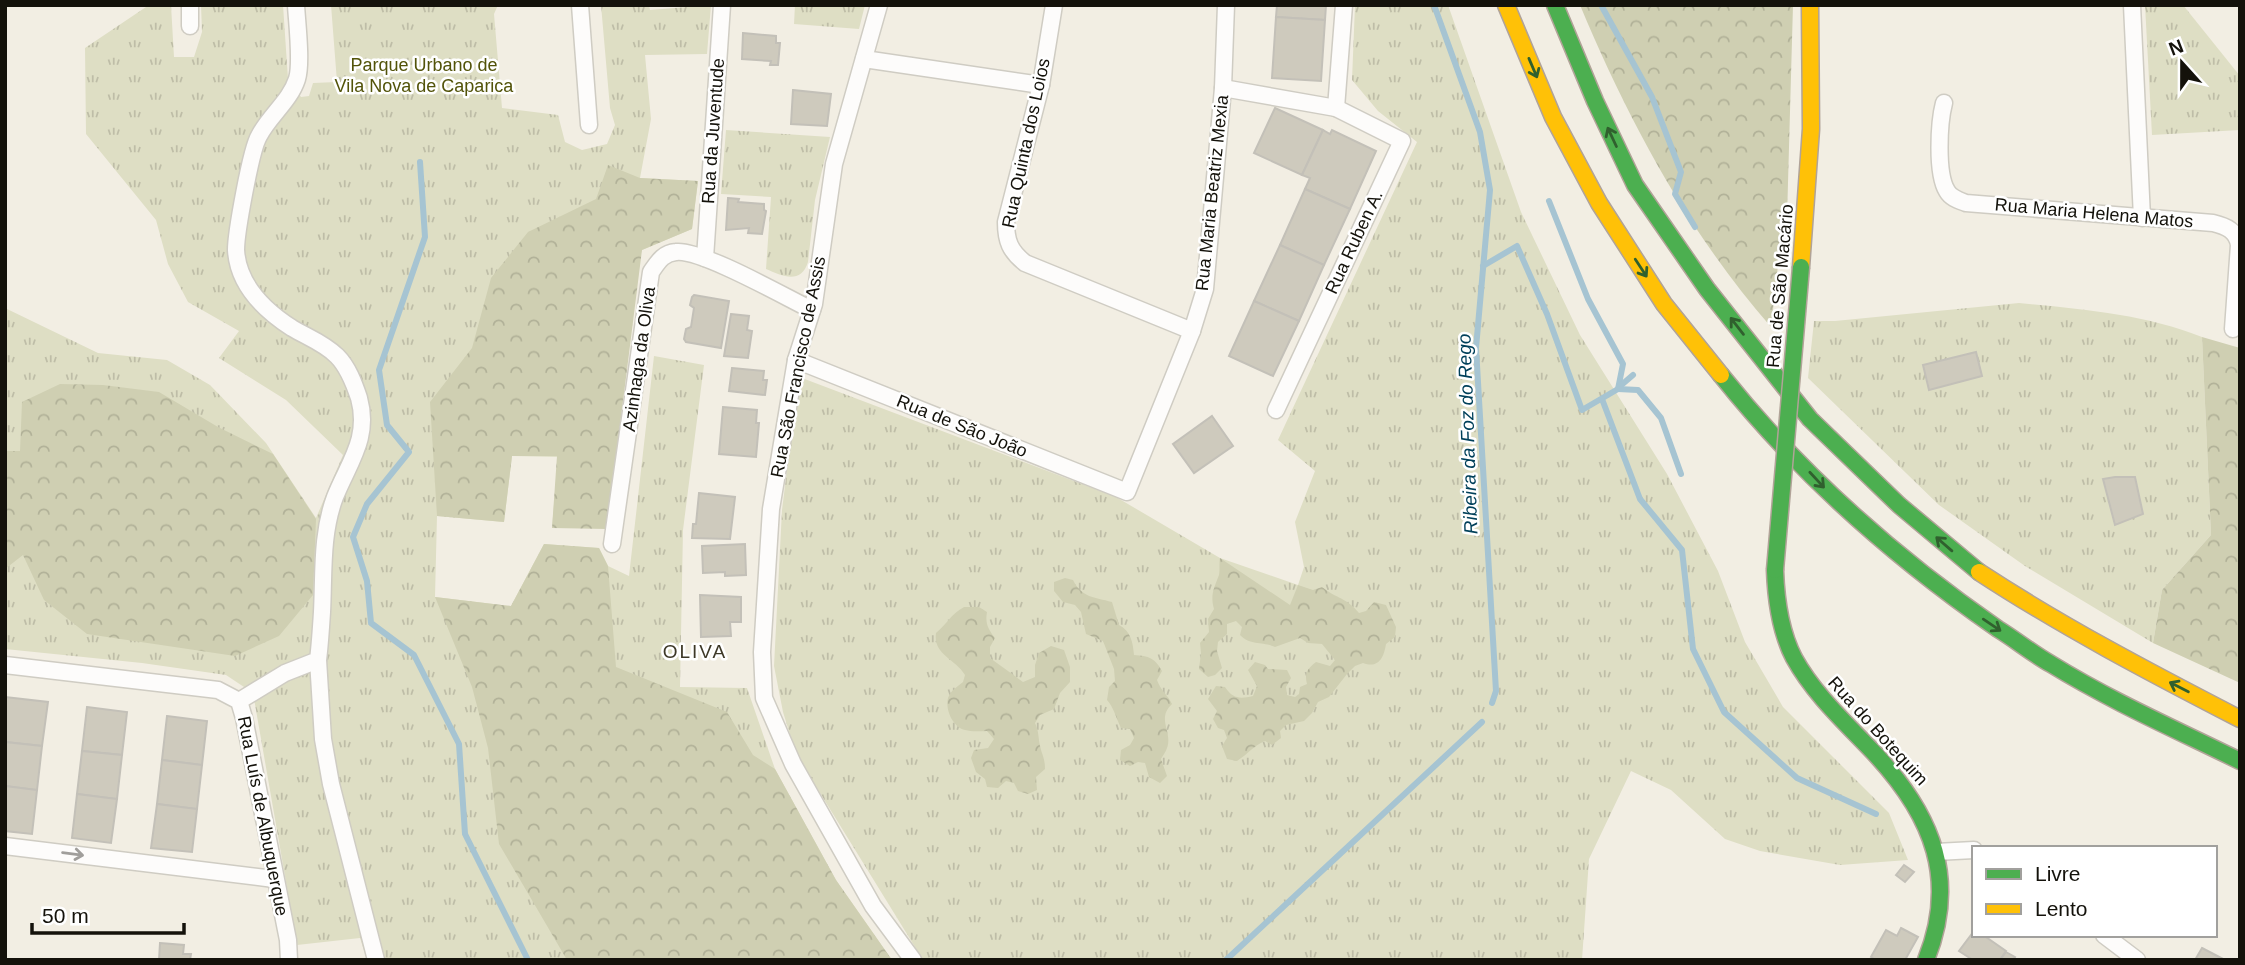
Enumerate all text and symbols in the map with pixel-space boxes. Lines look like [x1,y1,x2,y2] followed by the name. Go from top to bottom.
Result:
[2147,28,2217,98] north arrow
[2166,35,2186,60] text: N
[335,55,514,96] park label: Parque Urbano de Vila Nova de Caparica
[998,56,1054,230] street label: Rua Quinta dos Loios
[698,57,728,205] street label: Rua da Juventude
[1527,57,1540,79] one-way arrow
[1192,93,1232,292] street label: Rua Maria Beatriz Mexia
[1604,127,1618,148] one-way arrow
[1321,187,1387,297] street label: Rua Ruben A.
[1994,194,2194,232] street label: Rua Maria Helena Matos
[1763,203,1797,369] street label: Rua de São Macário
[767,255,829,479] street label: Rua São Francisco de Assis
[1633,258,1648,277] one-way arrow
[619,284,659,433] street label: Azinhaga da Oliva
[1729,318,1744,336] one-way arrow
[1454,333,1481,535] water label: Ribeira da Foz do Rego
[894,391,1030,461] street label: Rua de São João
[1808,471,1825,488] one-way arrow
[1935,536,1953,552] one-way arrow
[1982,617,2001,632] one-way arrow
[663,641,727,662] district label: OLIVA
[1824,673,1932,789] street label: Rua do Botequim
[2169,680,2190,694] one-way arrow
[234,714,292,918] street label: Rua Luís de Albuquerque
[1972,846,2217,937] legend
[61,848,84,861] one-way arrow
[2035,862,2081,885] text: Livre
[32,892,184,936] scale bar
[2035,897,2088,920] text: Lento
[42,904,89,927] text: 50 m

